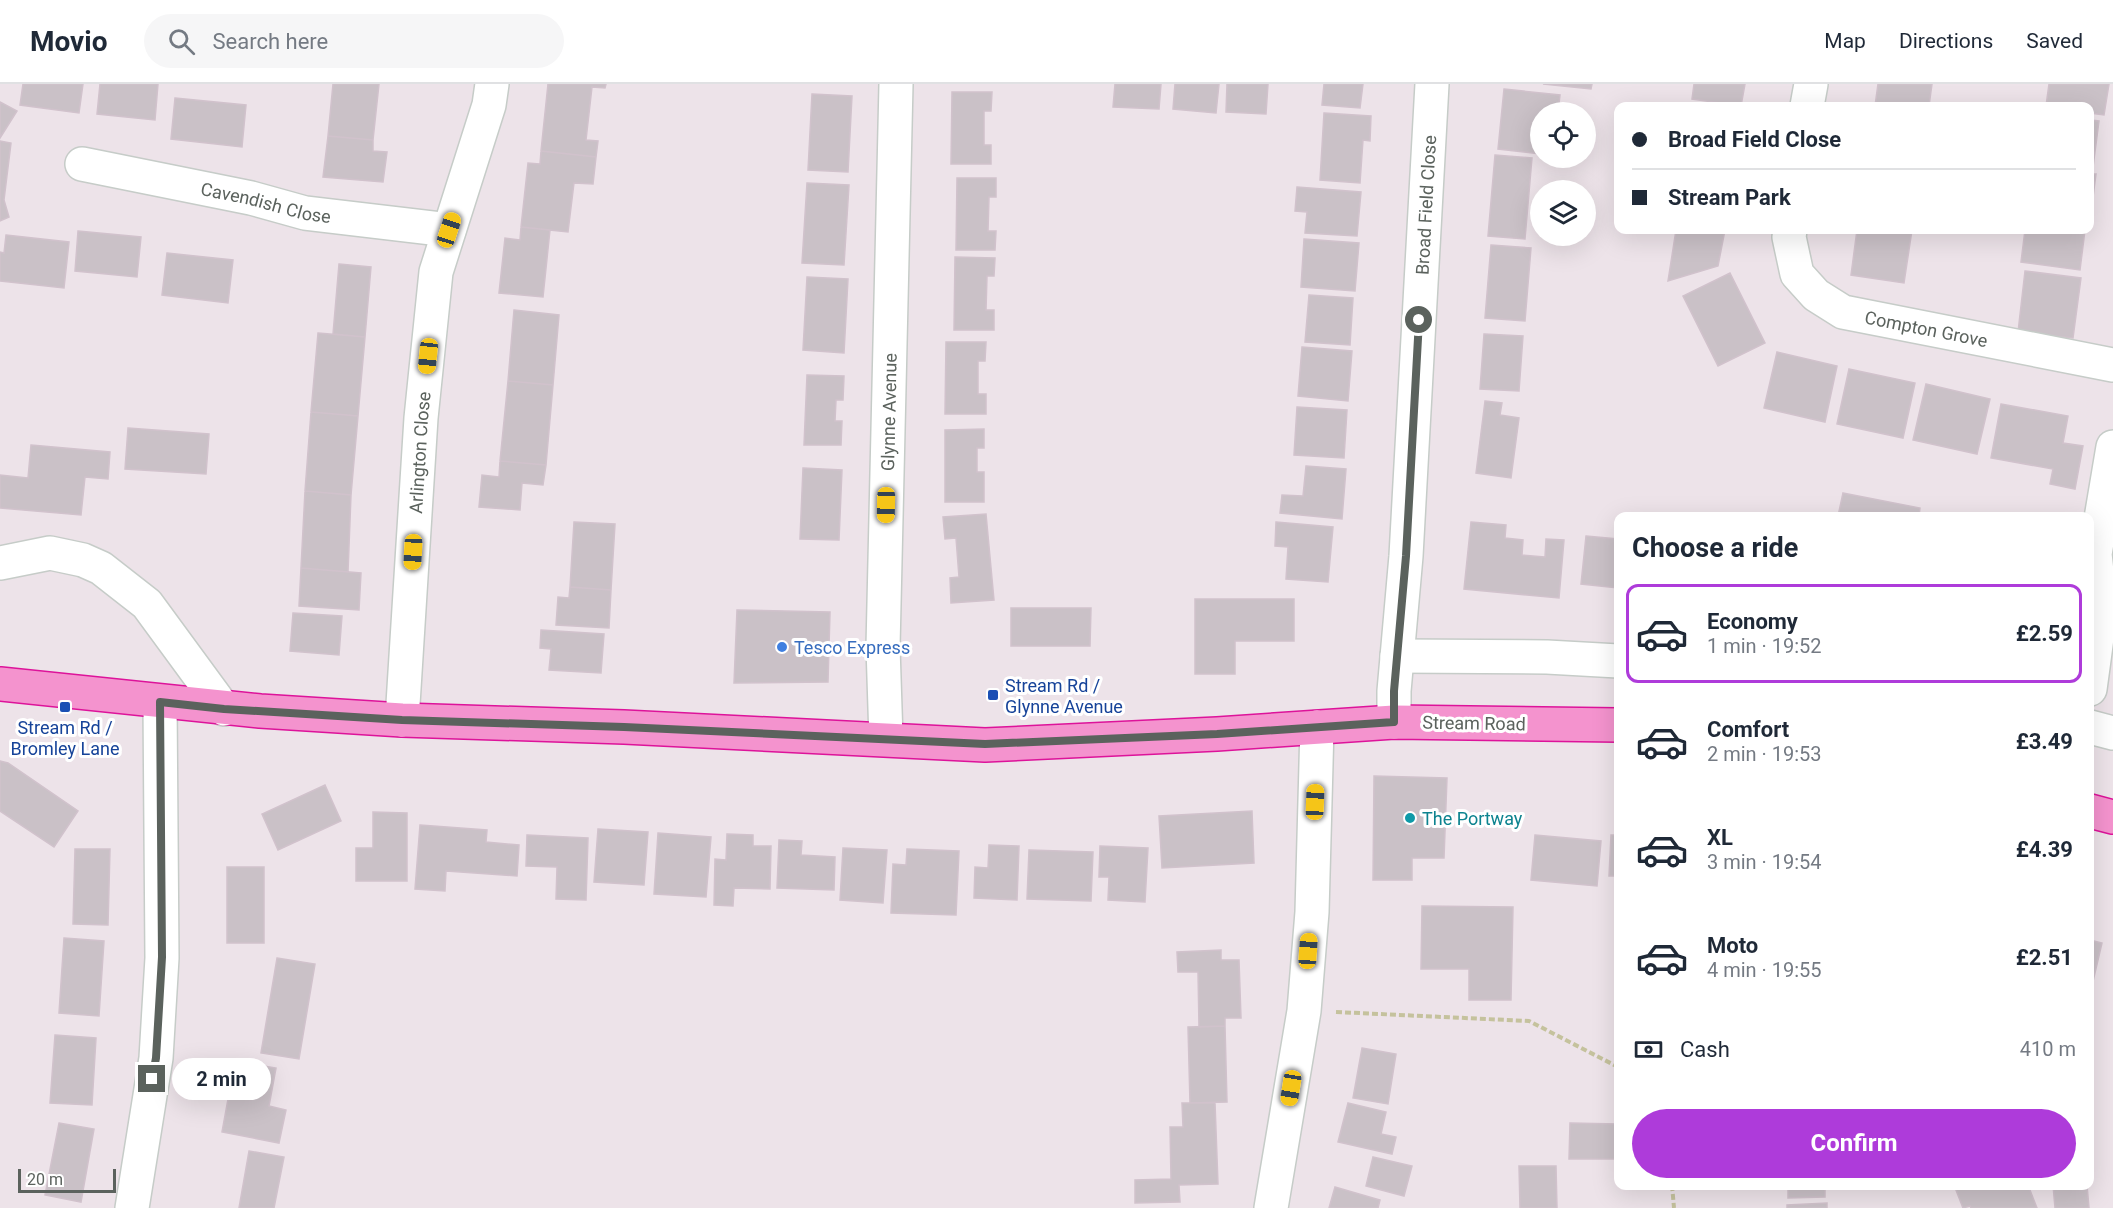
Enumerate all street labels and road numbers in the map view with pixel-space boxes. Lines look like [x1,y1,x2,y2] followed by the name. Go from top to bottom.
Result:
[1411,135,1440,276] street label: Broad Field Close
[199,178,332,226] street label: Cavendish Close
[1863,306,1990,351] street label: Compton Grove
[877,353,900,471] street label: Glynne Avenue
[405,390,434,514] street label: Arlington Close
[1422,712,1526,734] street label: Stream Road

